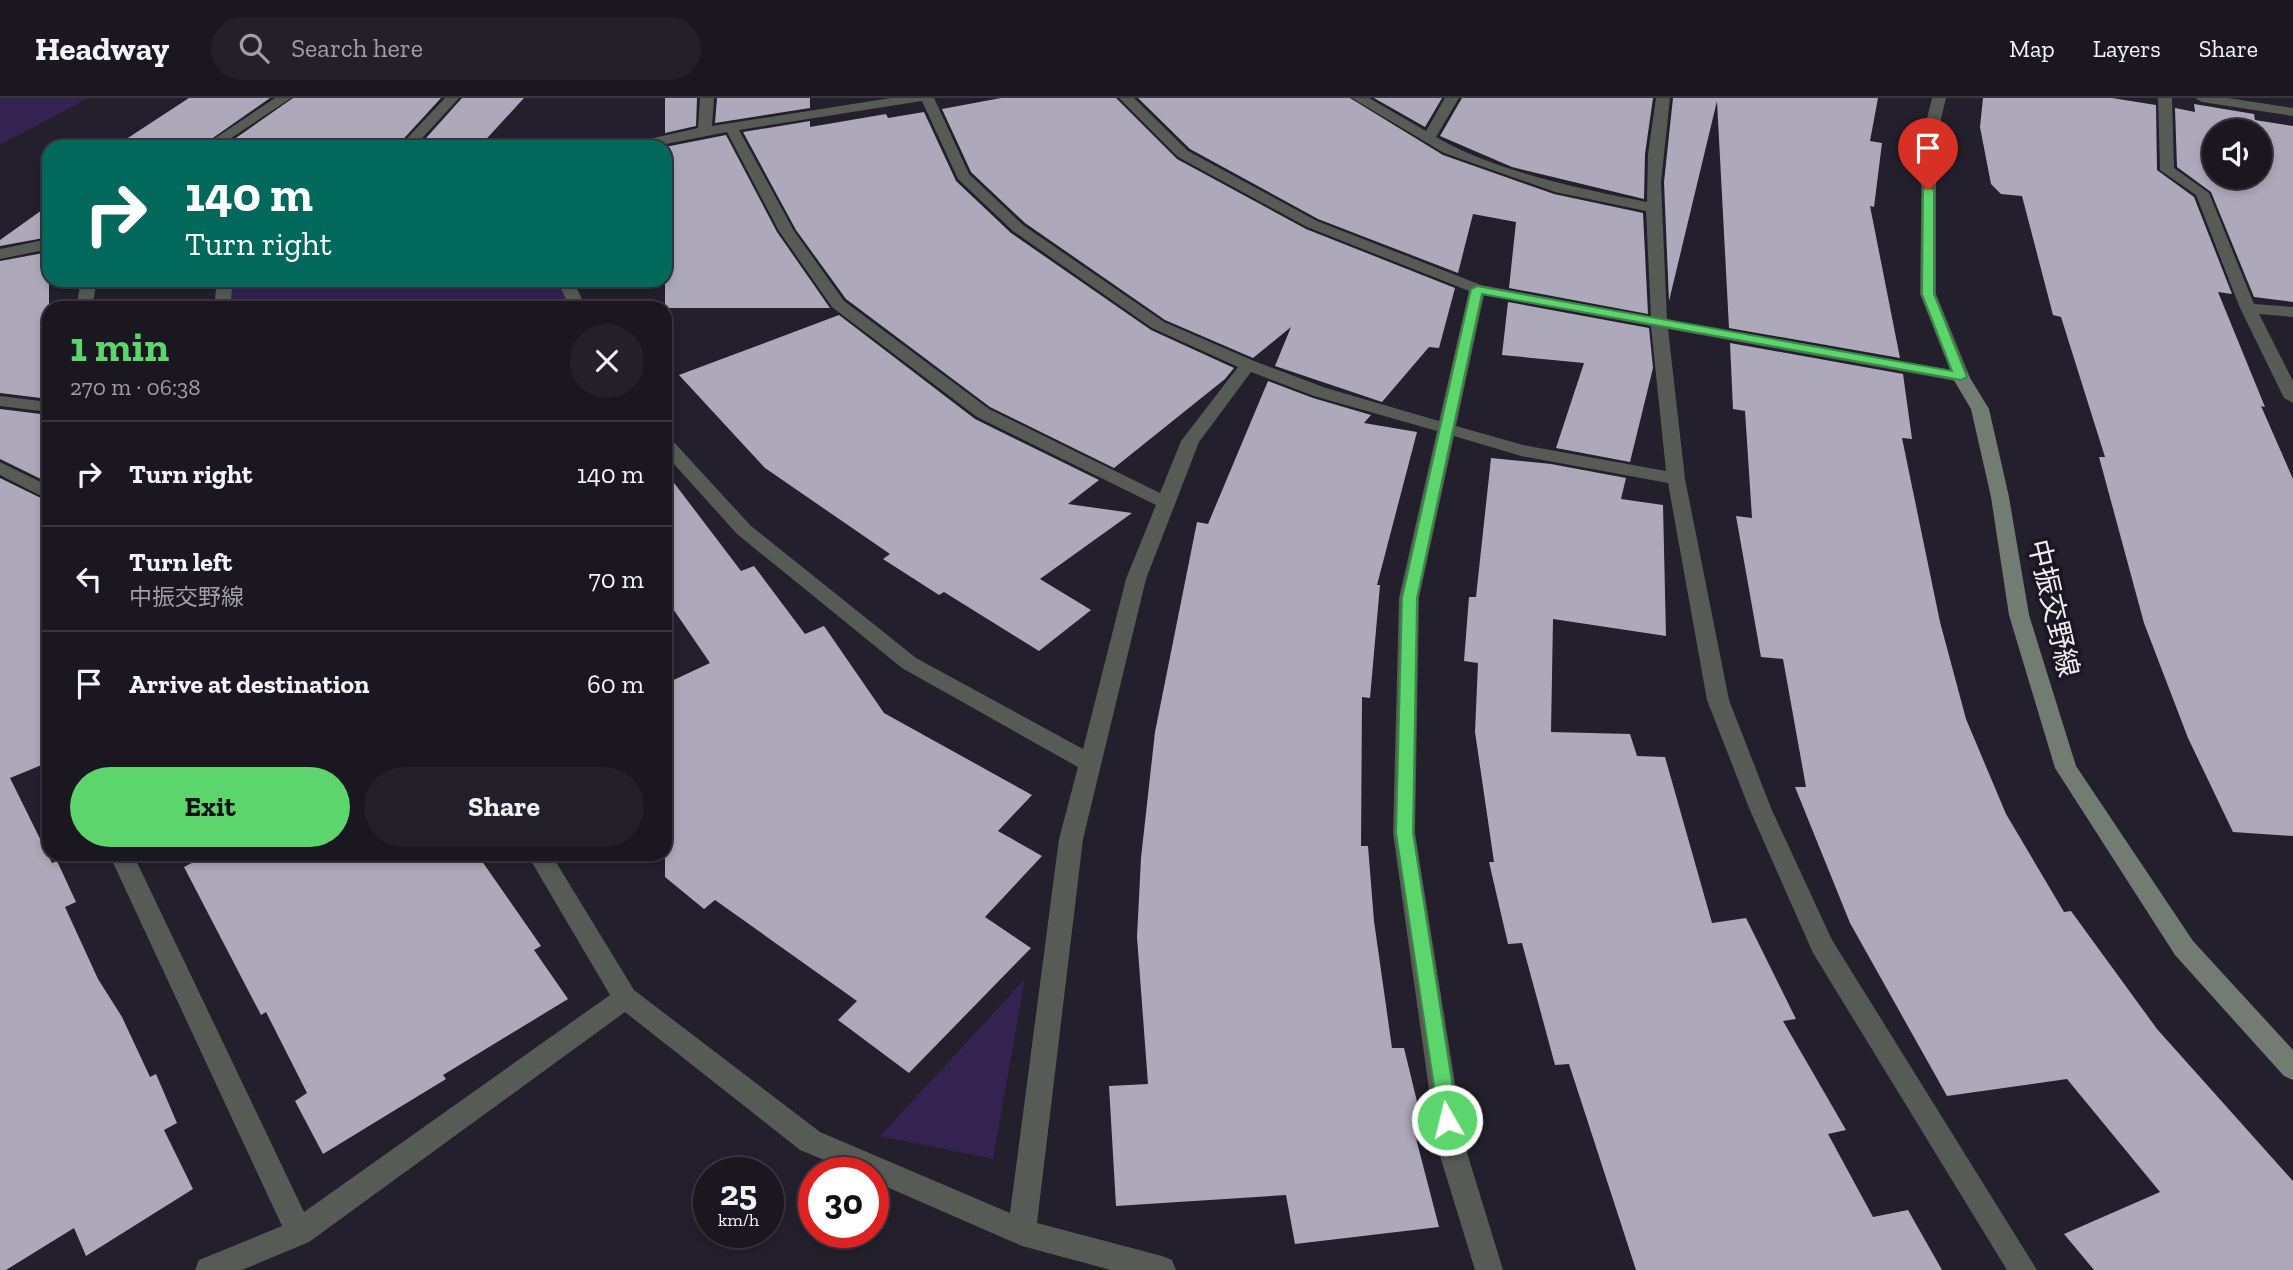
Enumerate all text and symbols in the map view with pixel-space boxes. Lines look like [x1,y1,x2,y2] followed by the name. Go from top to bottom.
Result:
[211,17,701,80] search box
[35,29,169,68] text: Headway
[235,29,273,67] icon: search
[291,32,423,64] text: Search here
[2009,34,2055,63] text: Map
[2093,34,2161,63] text: Layers
[2199,34,2258,63] text: Share
[1898,118,1958,190] pin
[2202,119,2272,189] map controls
[2202,119,2272,189] button: sound
[1909,129,1947,167] icon: arrive
[185,165,313,224] text: 140 m
[70,168,161,259] icon: right
[185,225,332,263] text: Turn right
[70,321,169,372] text: 1 min
[570,324,644,398] button: close
[70,373,201,401] text: 270 m · 06:38
[70,455,108,493] icon: right
[129,458,252,490] text: Turn right
[577,458,644,490] text: 140 m
[2022,536,2085,680] street label: 中振交野線
[129,546,232,578] text: Turn left
[70,560,108,598] icon: left
[588,563,644,595] text: 70 m
[129,583,244,611] text: 中振交野線
[70,665,108,703] icon: arrive
[129,668,369,700] text: Arrive at destination
[587,668,644,700] text: 60 m
[70,767,350,847] button: Exit
[364,767,644,847] button: Share
[1410,1083,1484,1157] position arrow
[798,1157,889,1248] speed limit sign: 30
[720,1172,757,1214] text: 25
[718,1209,759,1231] text: km/h

